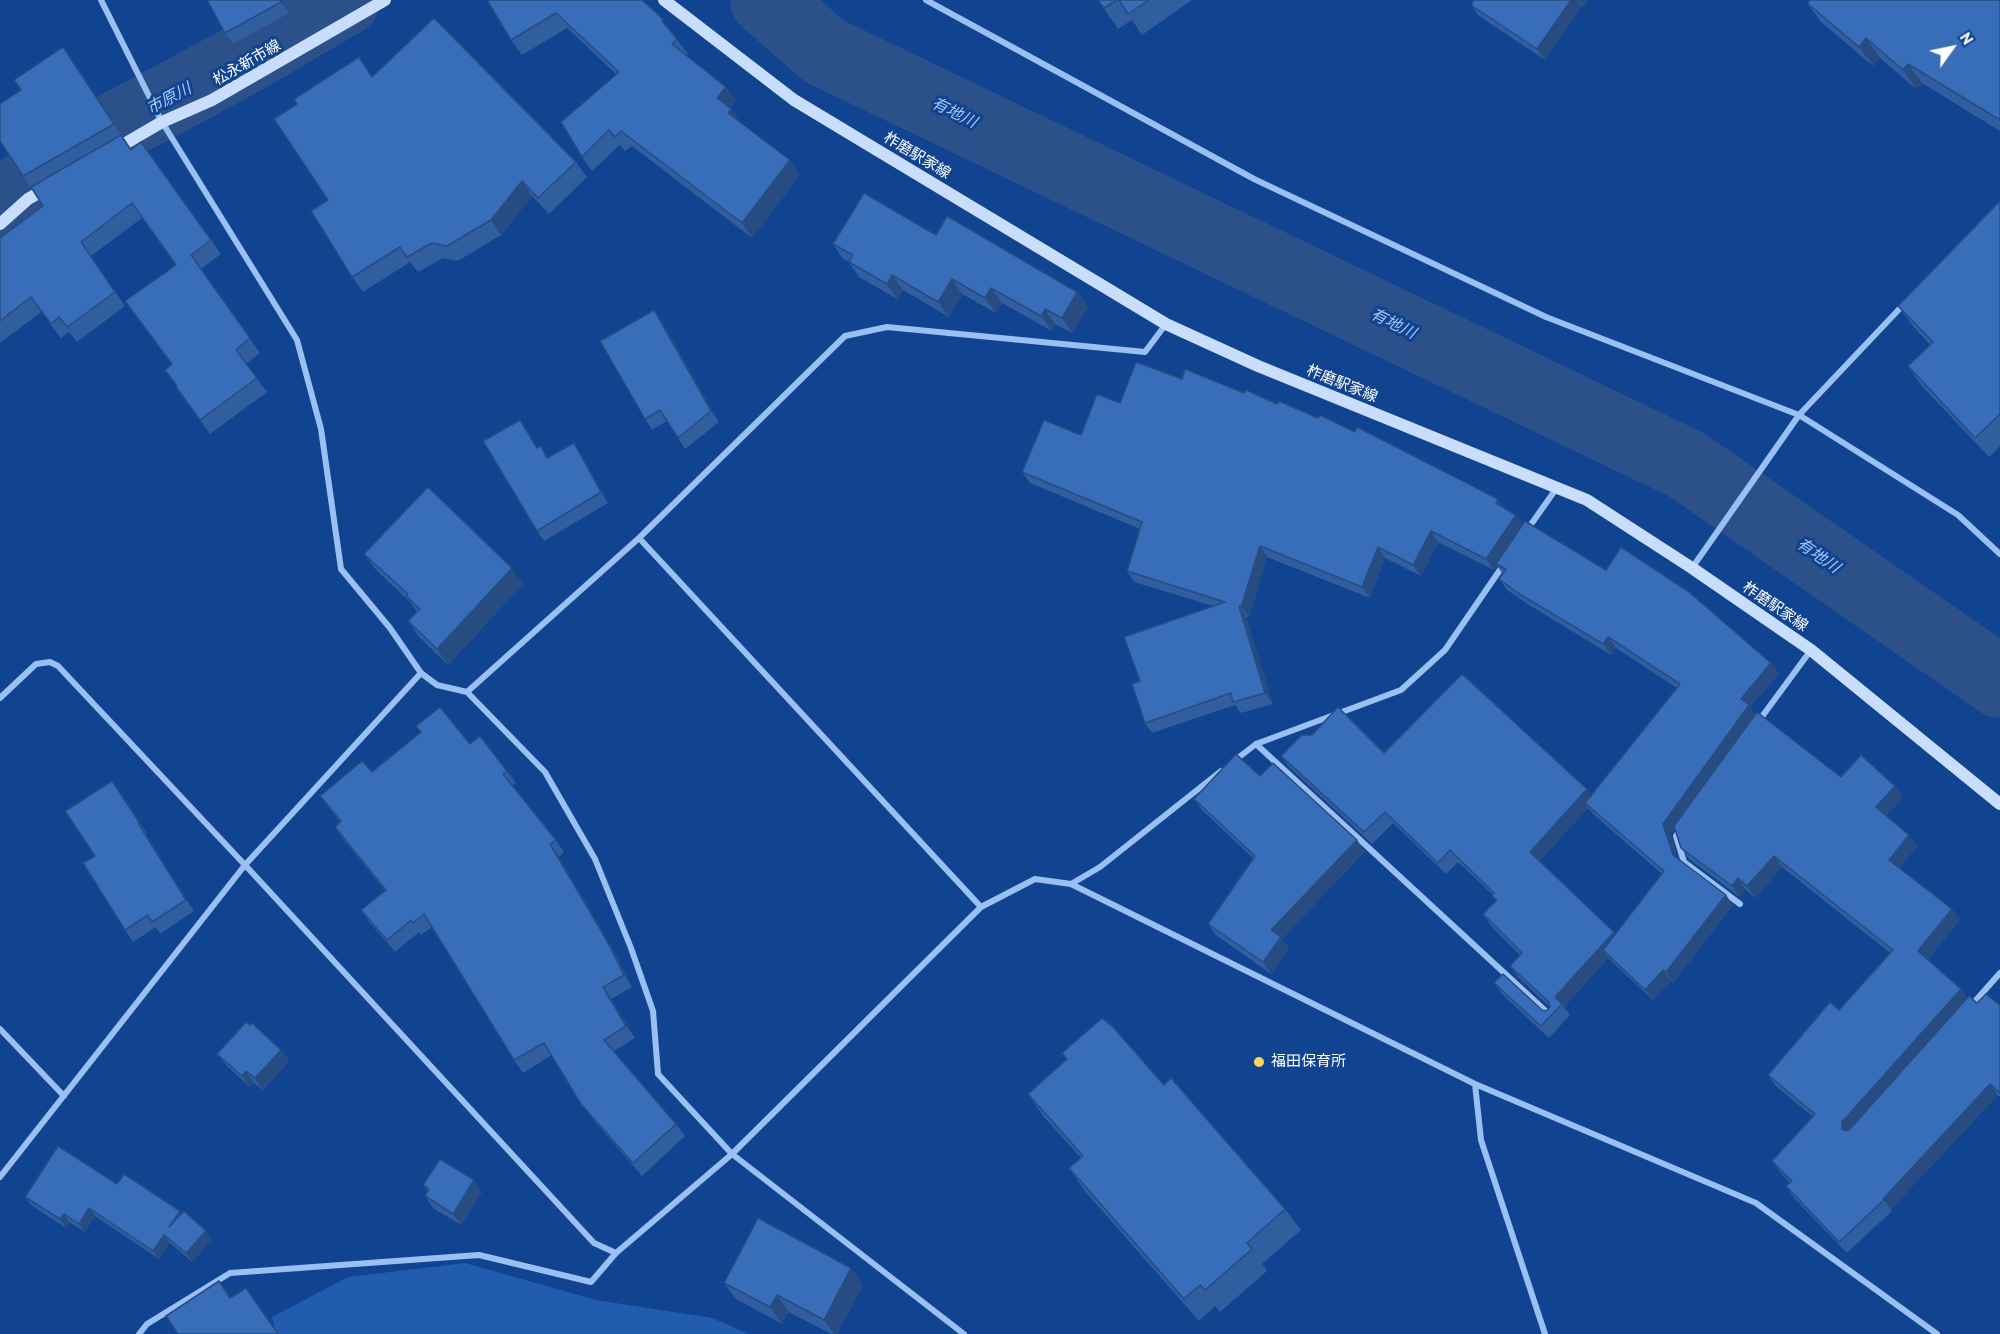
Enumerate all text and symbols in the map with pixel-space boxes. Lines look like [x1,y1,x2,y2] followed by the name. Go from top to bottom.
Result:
[1922,18,1982,78] north arrow
[1956,28,1978,48] text: N
[210,36,284,90] street label: 松永新市線
[143,79,195,119] water label: 市原川
[928,94,980,132] water label: 有地川
[880,129,954,183] street label: 柞磨駅家線
[1367,305,1419,343] water label: 有地川
[1304,362,1380,406] street label: 柞磨駅家線
[1793,534,1843,578] water label: 有地川
[1739,579,1811,635] street label: 柞磨駅家線
[1271,1053,1346,1071] place label: 福田保育所
[1252,1055,1266,1069] marker: 福田保育所

